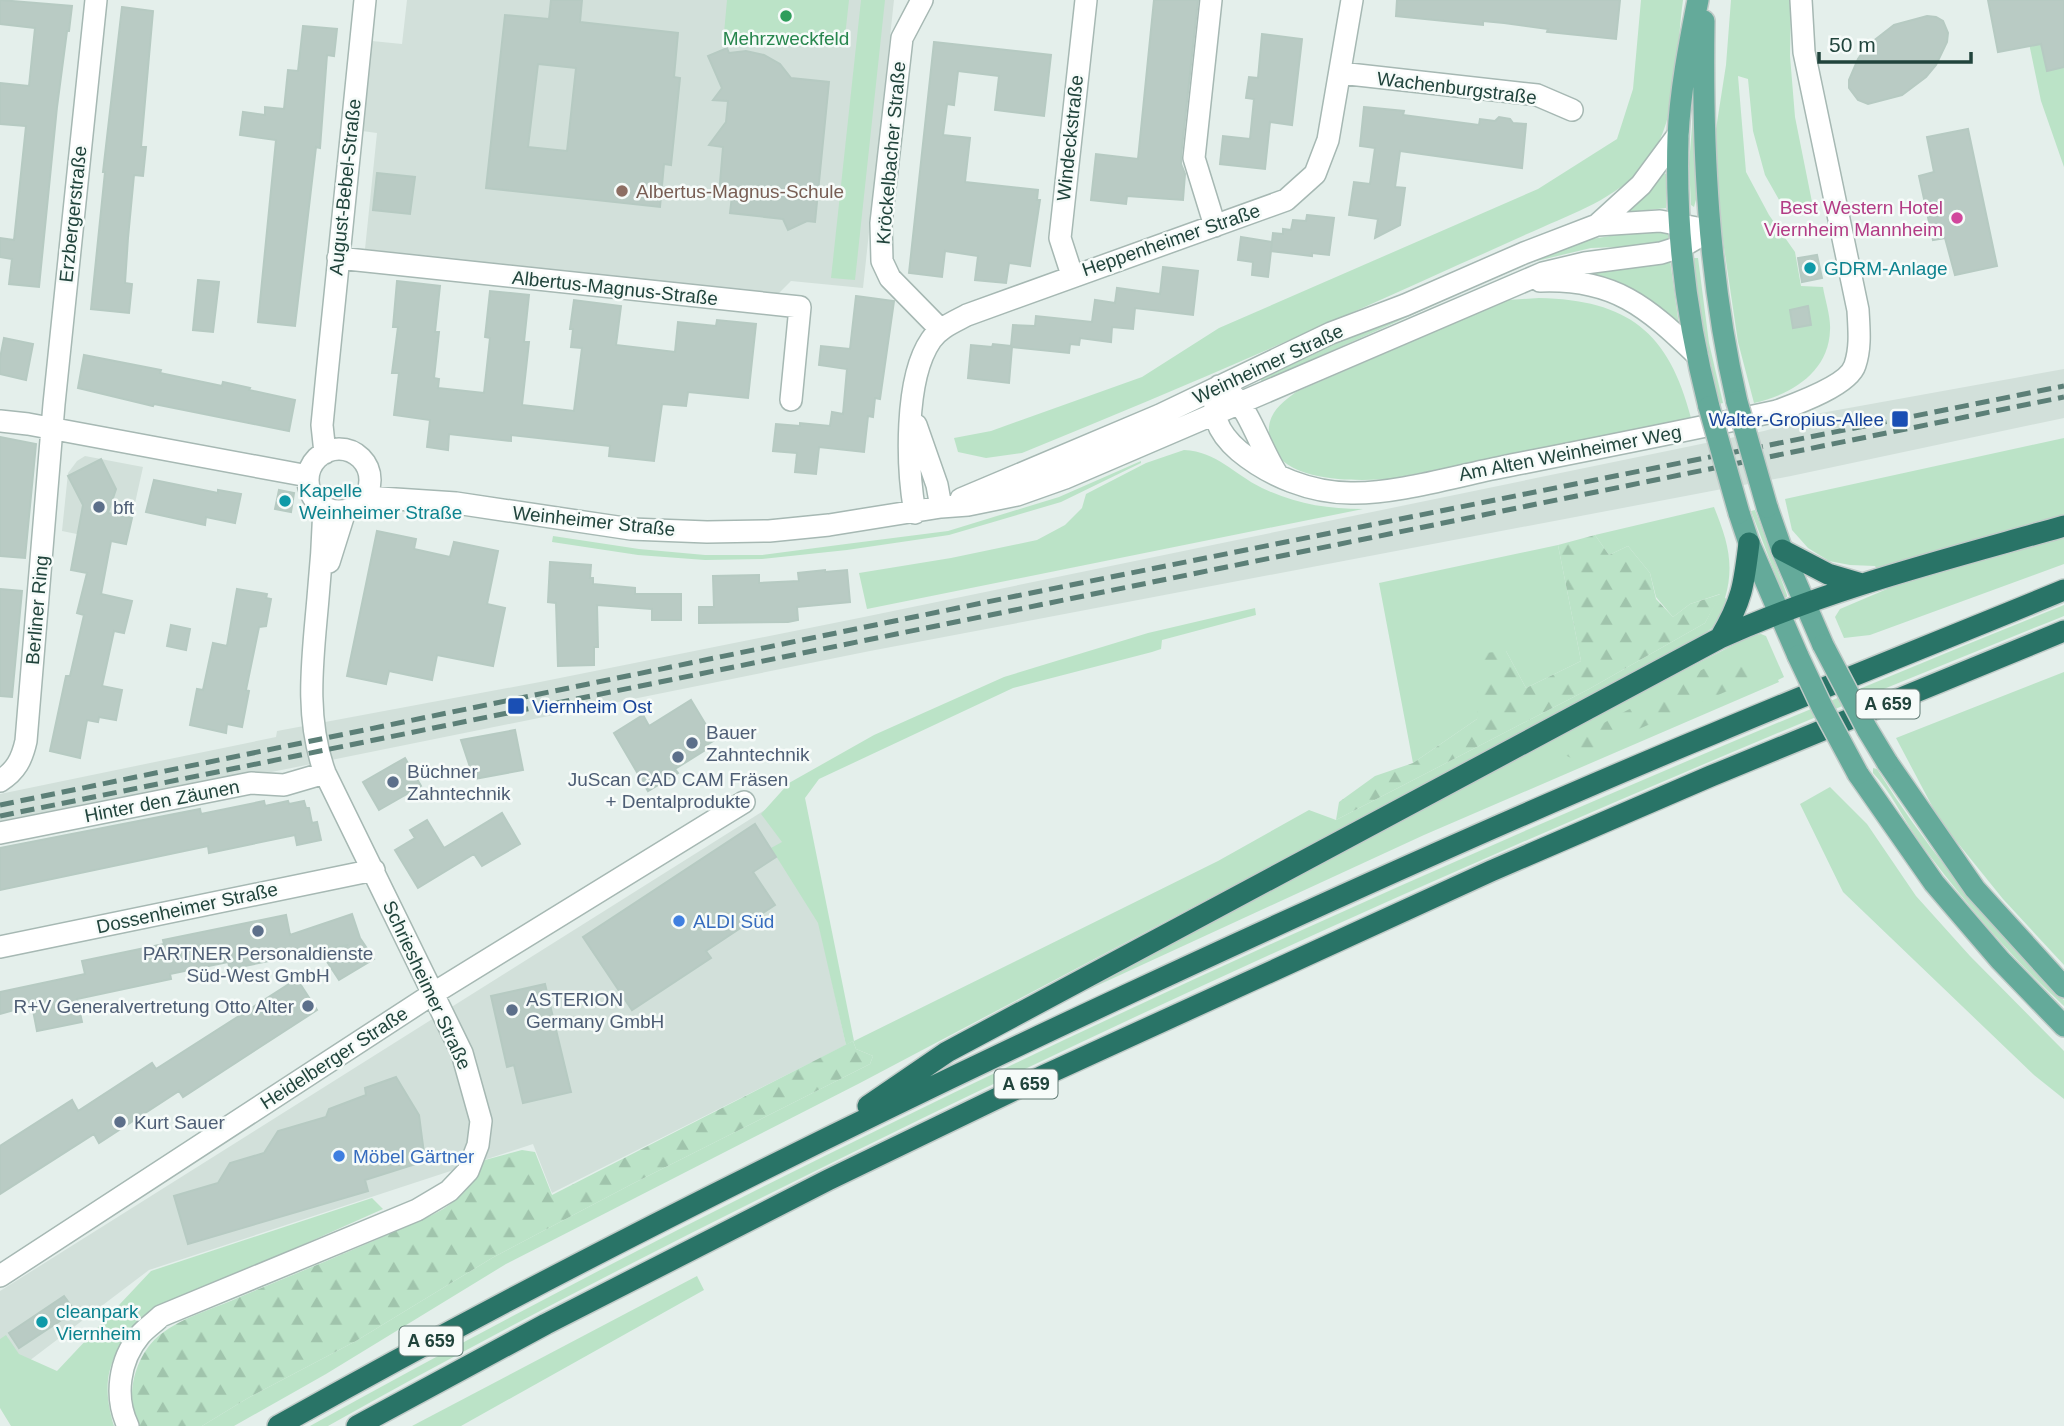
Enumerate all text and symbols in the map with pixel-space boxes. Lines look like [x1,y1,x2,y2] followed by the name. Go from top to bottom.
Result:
[778,8,794,24] marker: Mehrzweckfeld
[1819,21,1971,65] scale bar
[723,28,849,49] place label: Mehrzweckfeld
[1829,33,1876,56] text: 50 m
[873,61,909,245] street label: Kröckelbacher Straße
[1376,68,1538,108] street label: Wachenburgstraße
[1053,74,1087,202] street label: Windeckstraße
[325,98,365,276] street label: August-Bebel-Straße
[55,145,91,283] street label: Erzbergerstraße
[636,181,844,202] place label: Albertus-Magnus-Schule
[614,183,630,199] marker: Albertus-Magnus-Schule
[1764,197,1943,240] place label: Best Western Hotel Viernheim Mannheim
[1079,200,1263,280] street label: Heppenheimer Straße
[1949,210,1965,226] marker: Best Western Hotel Viernheim Mannheim
[1824,258,1948,279] place label: GDRM-Anlage
[1802,260,1818,276] marker: GDRM-Anlage
[511,267,719,309] street label: Albertus-Magnus-Straße
[1190,320,1346,408] street label: Weinheimer Straße
[1708,409,1884,430] place label: Walter-Gropius-Allee
[1890,409,1910,429] marker: Walter-Gropius-Allee
[1457,421,1683,485] street label: Am Alten Weinheimer Weg
[299,480,462,523] place label: Kapelle Weinheimer Straße
[277,493,293,509] marker: Kapelle Weinheimer Straße
[113,497,135,518] place label: bft
[91,499,107,515] marker: bft
[512,502,676,540] street label: Weinheimer Straße
[22,554,52,666] street label: Berliner Ring
[1856,690,1920,718] road number: A 659
[506,696,526,716] marker: Viernheim Ost
[532,696,653,717] place label: Viernheim Ost
[706,722,810,765] place label: Bauer Zahntechnik
[684,735,700,751] marker: Bauer Zahntechnik
[670,749,686,765] marker: JuScan CAD CAM Fräsen + Dentalprodukte
[407,761,511,804] place label: Büchner Zahntechnik
[568,769,788,812] place label: JuScan CAD CAM Fräsen + Dentalprodukte
[385,774,401,790] marker: Büchner Zahntechnik
[83,776,241,826] street label: Hinter den Zäunen
[94,879,280,937] street label: Dossenheimer Straße
[379,897,475,1073] street label: Schriesheimer Straße
[693,911,774,932] place label: ALDI Süd
[671,913,687,929] marker: ALDI Süd
[250,923,266,939] marker: PARTNER Personaldienste Süd-West GmbH
[143,943,373,986] place label: PARTNER Personaldienste Süd-West GmbH
[526,989,664,1032] place label: ASTERION Germany GmbH
[14,996,295,1017] place label: R+V Generalvertretung Otto Alter
[300,998,316,1014] marker: R+V Generalvertretung Otto Alter
[504,1002,520,1018] marker: ASTERION Germany GmbH
[257,1003,411,1113] street label: Heidelberger Straße
[995,1070,1058,1098] road number: A 659
[134,1112,225,1133] place label: Kurt Sauer
[112,1114,128,1130] marker: Kurt Sauer
[353,1146,475,1167] place label: Möbel Gärtner
[331,1148,347,1164] marker: Möbel Gärtner
[56,1301,141,1344] place label: cleanpark Viernheim
[34,1314,50,1330] marker: cleanpark Viernheim
[400,1326,462,1356] road number: A 659

